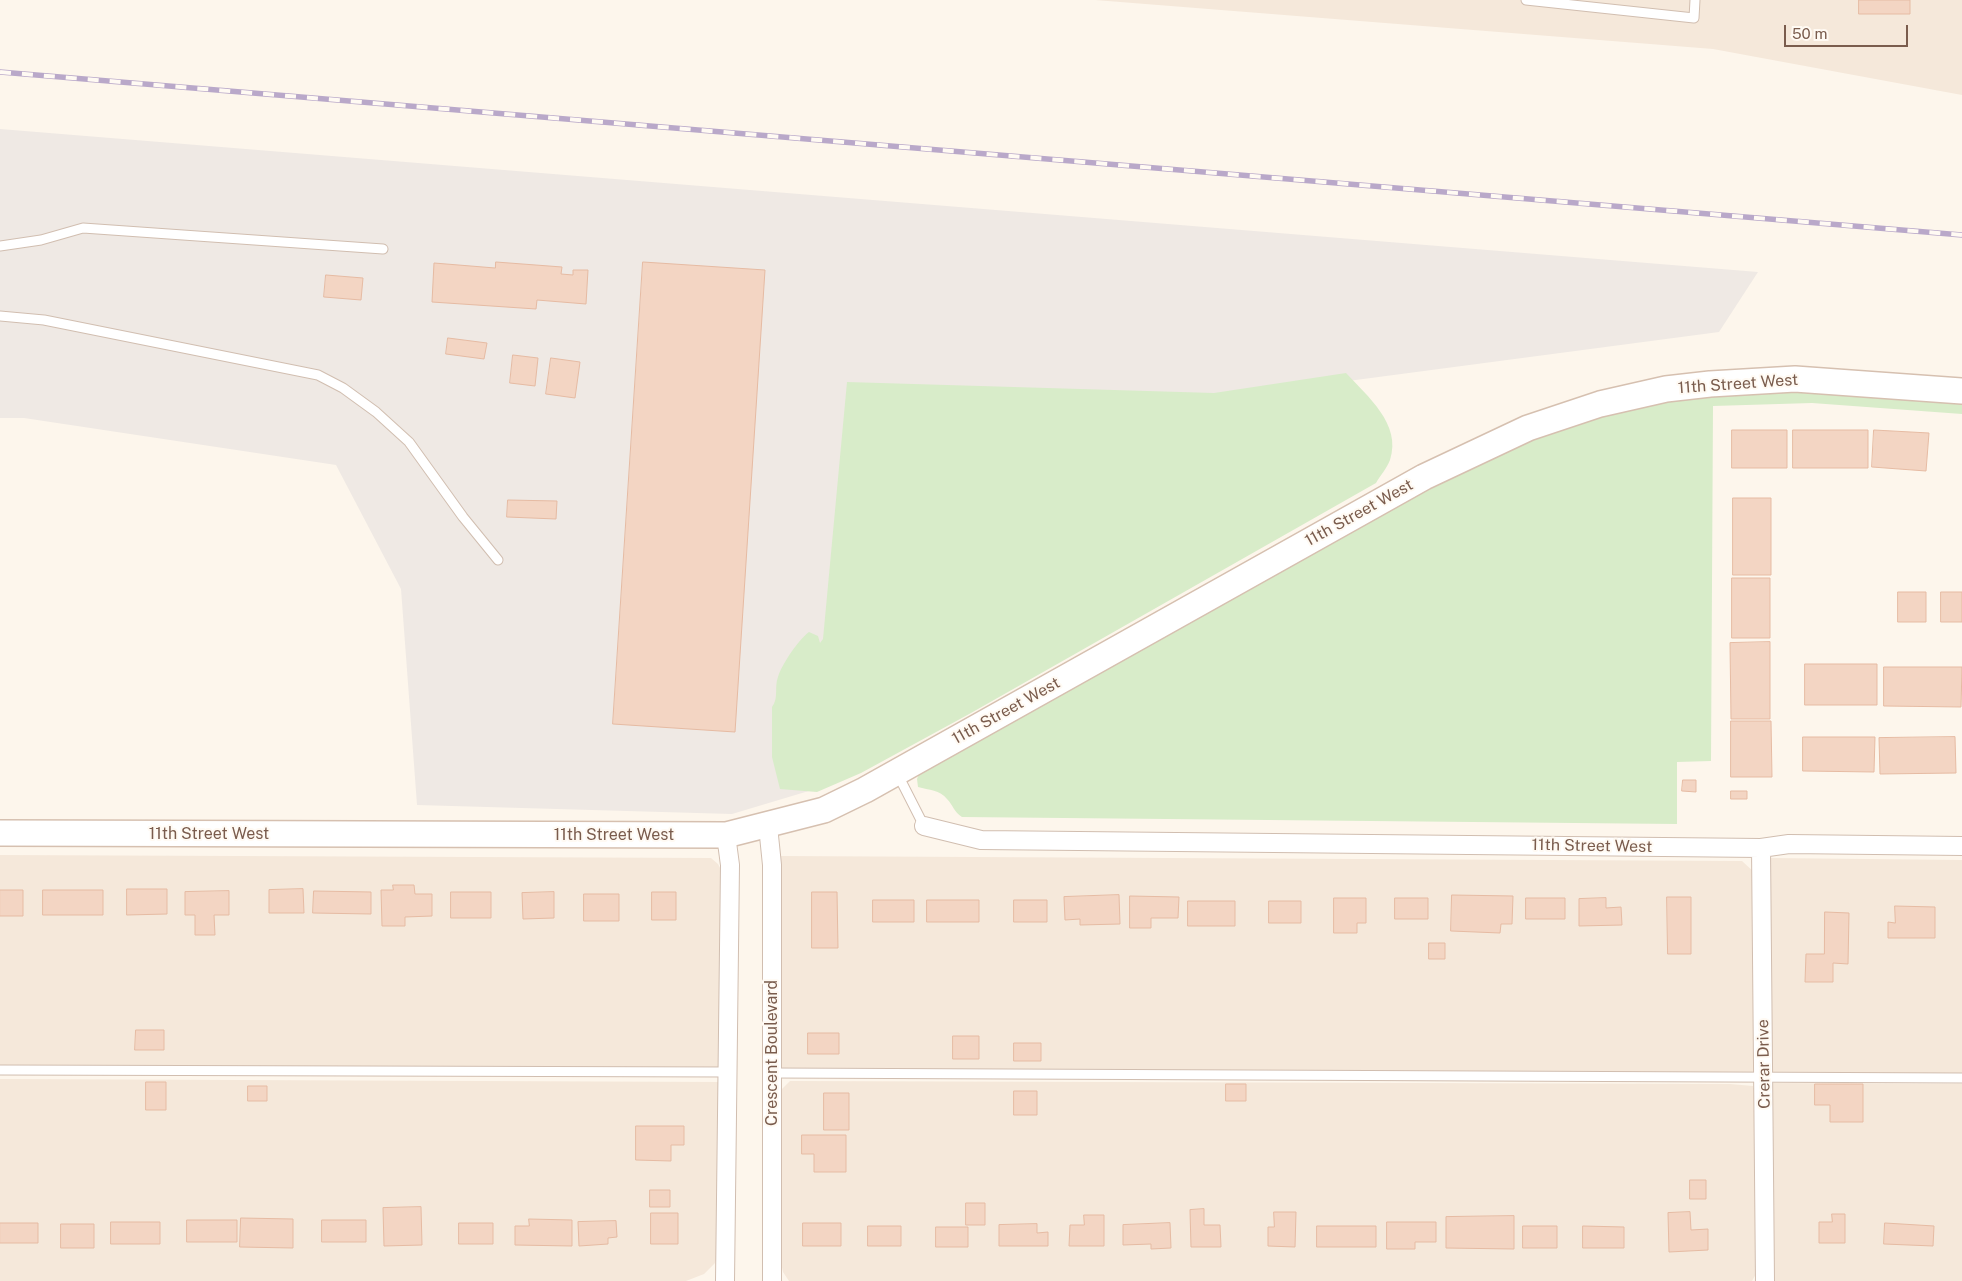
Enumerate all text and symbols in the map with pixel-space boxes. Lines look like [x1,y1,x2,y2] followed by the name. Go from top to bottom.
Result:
[1787,15,1911,47] scale bar
[1792,25,1827,42] text: 50 m
[1677,370,1799,398] street label: 11th Street West
[1302,475,1416,551] street label: 11th Street West
[949,673,1063,749] street label: 11th Street West
[149,824,269,844] street label: 11th Street West
[554,825,674,845] street label: 11th Street West
[1532,835,1652,857] street label: 11th Street West
[762,980,782,1126] street label: Crescent Boulevard
[1754,1019,1774,1109] street label: Crerar Drive

